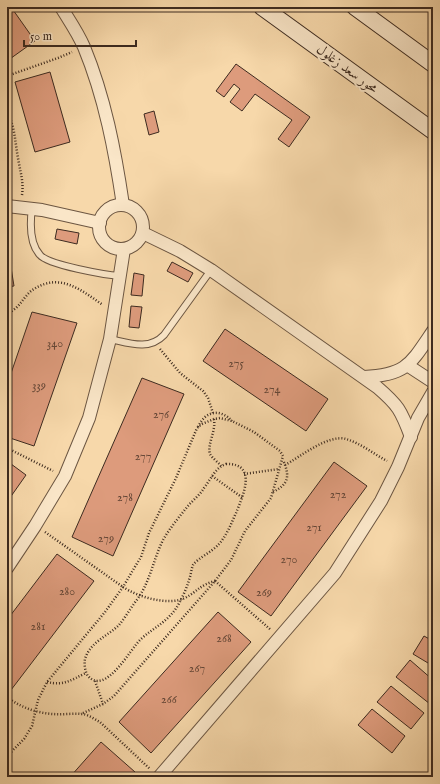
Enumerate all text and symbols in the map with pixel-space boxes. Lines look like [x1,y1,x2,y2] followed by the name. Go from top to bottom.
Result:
[24,22,136,48] scale bar
[30,29,52,44] text: 50 m
[313,41,382,98] street label: محور سعد زغلول
[47,336,63,351] house number: 340
[228,356,244,371] house number: 275
[32,378,46,393] house number: 339
[264,382,281,397] house number: 274
[153,407,170,422] house number: 276
[135,449,151,464] house number: 277
[330,487,347,502] house number: 272
[117,490,133,505] house number: 278
[306,520,322,535] house number: 271
[98,531,114,546] house number: 279
[280,552,298,567] house number: 270
[59,584,75,599] house number: 280
[256,585,272,600] house number: 269
[31,619,45,634] house number: 281
[216,631,232,646] house number: 268
[189,661,205,676] house number: 267
[161,692,178,707] house number: 266

